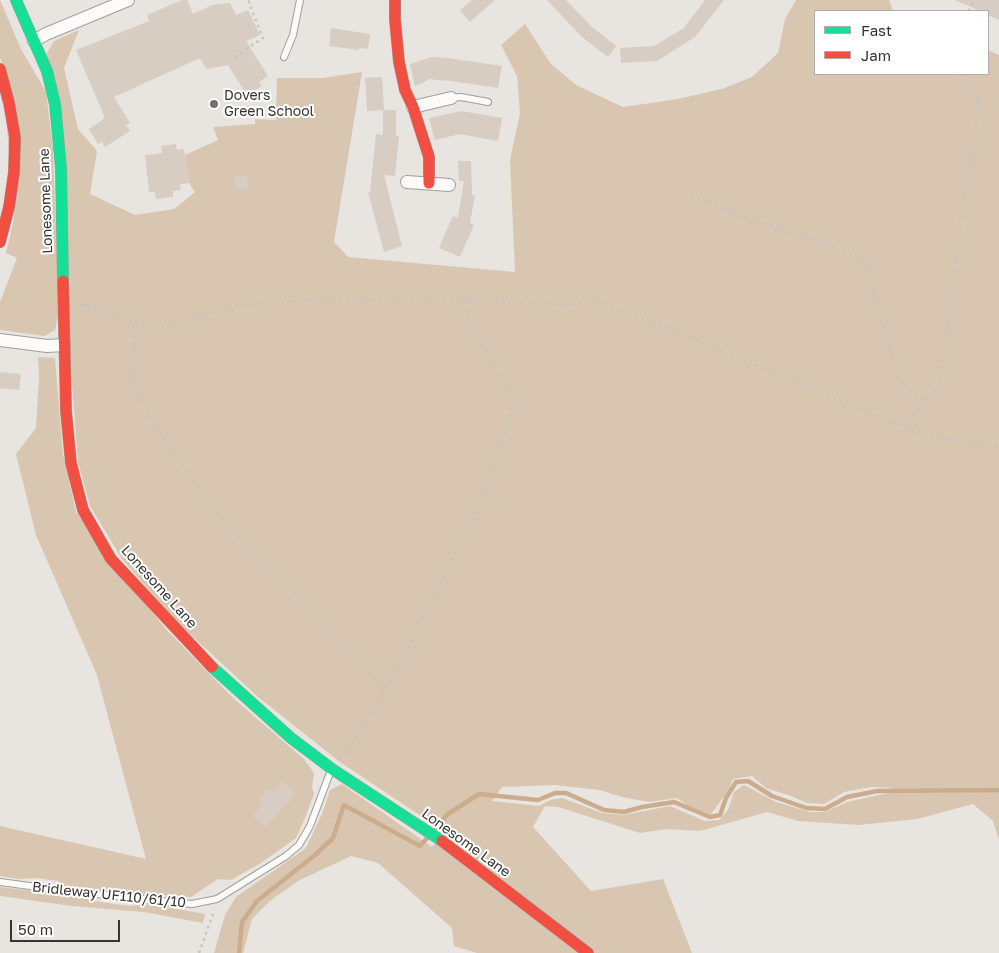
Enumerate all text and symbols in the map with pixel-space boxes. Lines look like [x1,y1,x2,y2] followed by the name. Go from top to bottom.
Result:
[814,10,989,75] legend
[861,21,892,39] text: Fast
[861,46,891,64] text: Jam
[224,88,314,120] place label: Dovers Green School
[208,98,220,110] marker: Dovers Green School
[36,148,56,254] street label: Lonesome Lane
[117,542,201,632] street label: Lonesome Lane
[418,805,514,881] street label: Lonesome Lane
[31,879,187,911] street label: Bridleway UF110/61/10
[12,910,122,942] scale bar
[18,920,53,938] text: 50 m

